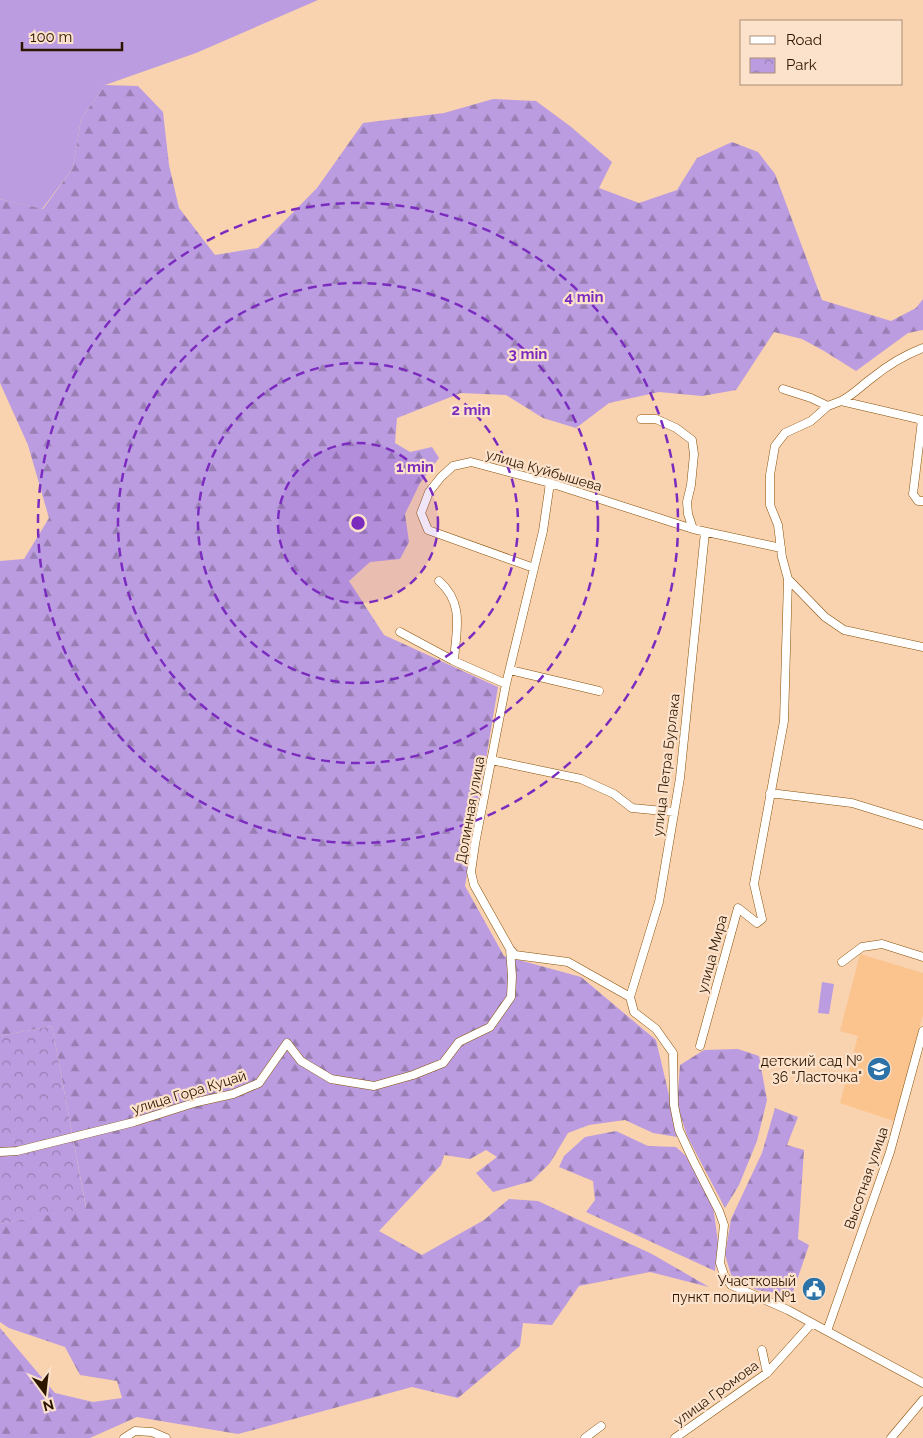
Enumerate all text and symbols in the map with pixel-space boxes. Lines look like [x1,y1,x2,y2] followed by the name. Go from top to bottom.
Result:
[22,20,122,52] scale bar
[740,20,903,85] legend
[30,28,72,46] text: 100 m
[786,31,822,49] text: Road
[786,56,817,74] text: Park
[564,288,604,306] text: 4 min
[509,345,547,363] text: 3 min
[452,401,490,419] text: 2 min
[484,446,604,494] street label: улица Куйбышева
[396,458,434,476] text: 1 min
[349,514,367,532] centre of rings
[649,693,683,837] street label: улица Петра Бурлака
[453,755,487,865] street label: Долинная улица
[694,913,730,995] street label: улица Мира
[761,1053,862,1085] place label: детский сад № 36 "Ласточка"
[866,1056,892,1082] school or university icon: детский сад № 36 "Ласточка"
[130,1067,248,1117] street label: улица Гора Куцай
[841,1125,891,1231] street label: Высотная улица
[672,1273,796,1305] place label: Участковый пункт полиции №1
[801,1276,827,1302] public building icon: Участковый пункт полиции №1
[671,1357,761,1429] street label: улица Громова
[20,1368,70,1418] north arrow
[41,1396,56,1415] text: N

